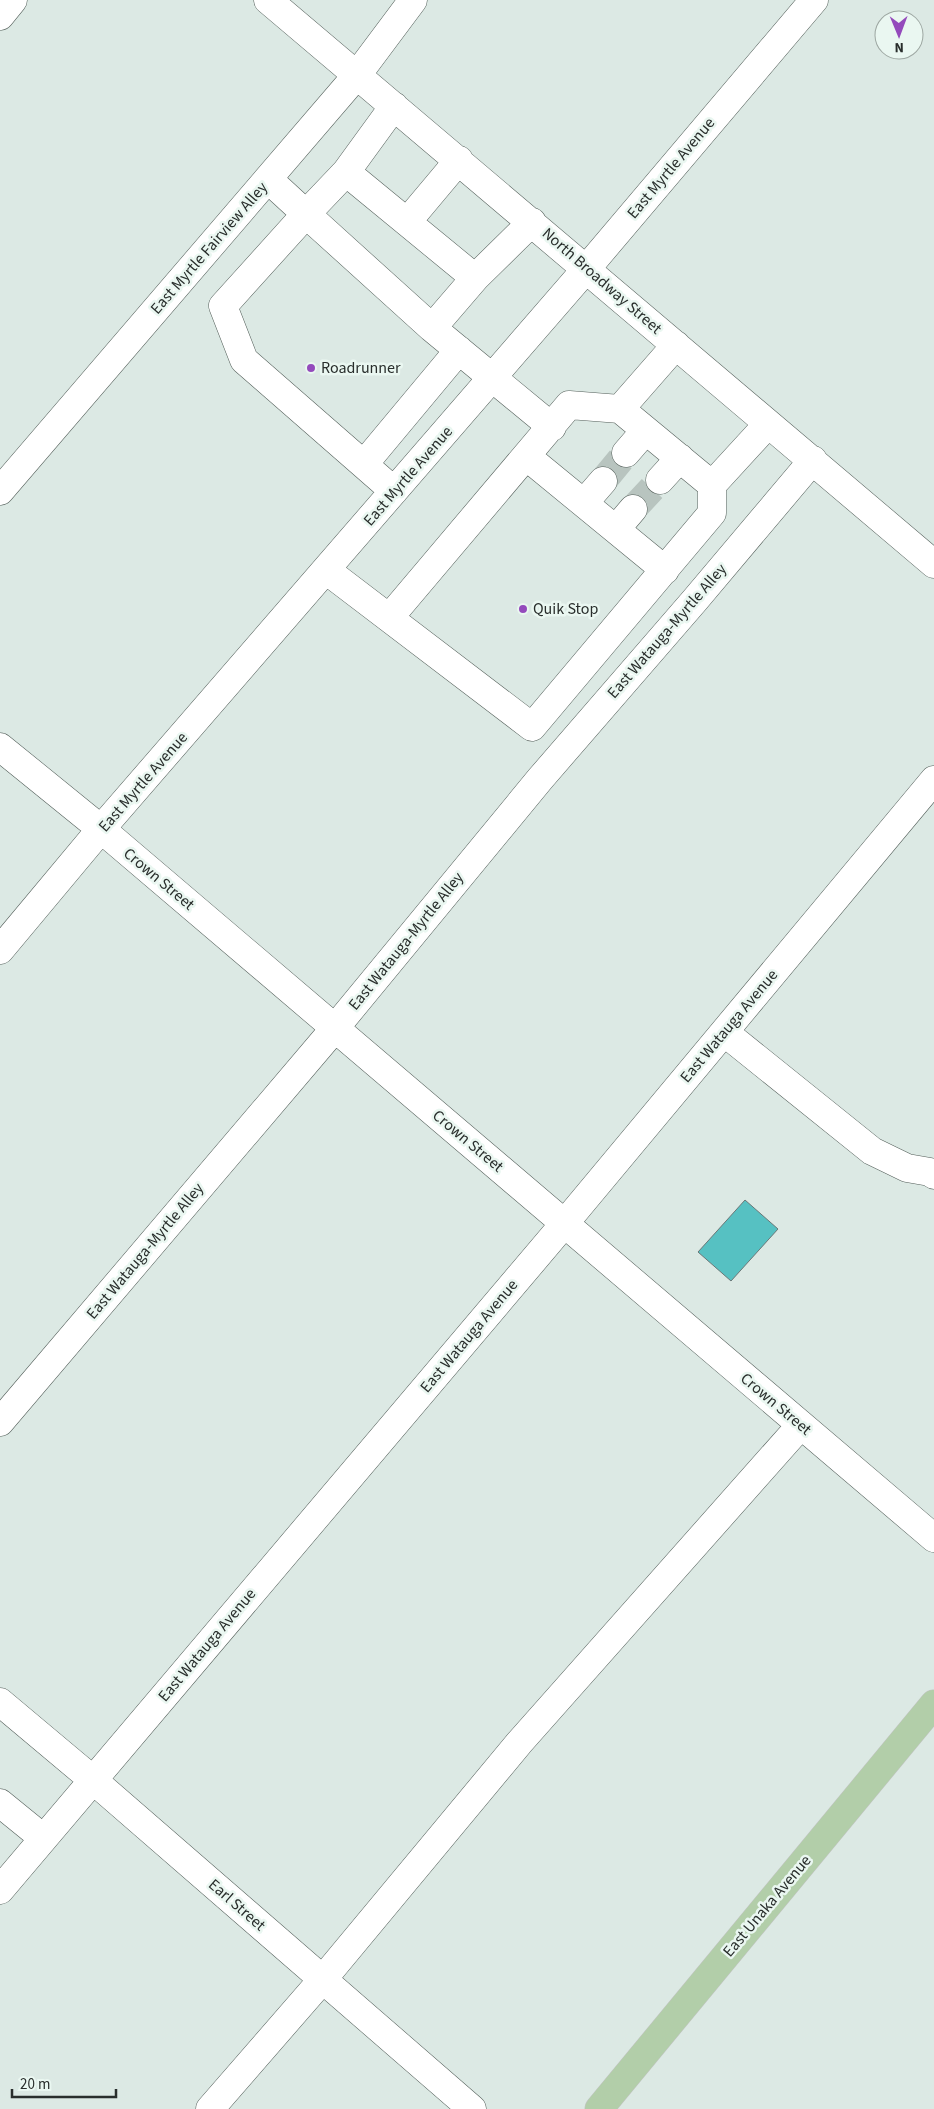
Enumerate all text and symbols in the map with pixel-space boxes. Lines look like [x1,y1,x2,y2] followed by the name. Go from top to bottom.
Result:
[874,10,924,60] north arrow
[894,37,904,57] text: N
[622,113,720,223] street label: East Myrtle Avenue
[145,177,273,319] street label: East Myrtle Fairview Alley
[537,223,667,340] street label: North Broadway Street
[321,357,401,379] place label: Roadrunner
[305,362,317,374] marker: Roadrunner
[358,421,458,531] street label: East Myrtle Avenue
[602,559,732,703] street label: East Watauga-Myrtle Alley
[533,598,598,620] place label: Quik Stop
[517,603,529,615] marker: Quik Stop
[93,727,193,837] street label: East Myrtle Avenue
[119,843,200,916] street label: Crown Street
[343,867,469,1015] street label: East Watauga-Myrtle Alley
[675,965,783,1087] street label: East Watauga Avenue
[428,1105,509,1178] street label: Crown Street
[81,1178,209,1324] street label: East Watauga-Myrtle Alley
[415,1275,523,1397] street label: East Watauga Avenue
[736,1368,817,1441] street label: Crown Street
[153,1584,261,1706] street label: East Watauga Avenue
[718,1850,816,1962] street label: East Unaka Avenue
[204,1874,271,1936] street label: Earl Street
[12,2066,116,2098] scale bar
[20,2074,50,2095] text: 20 m

